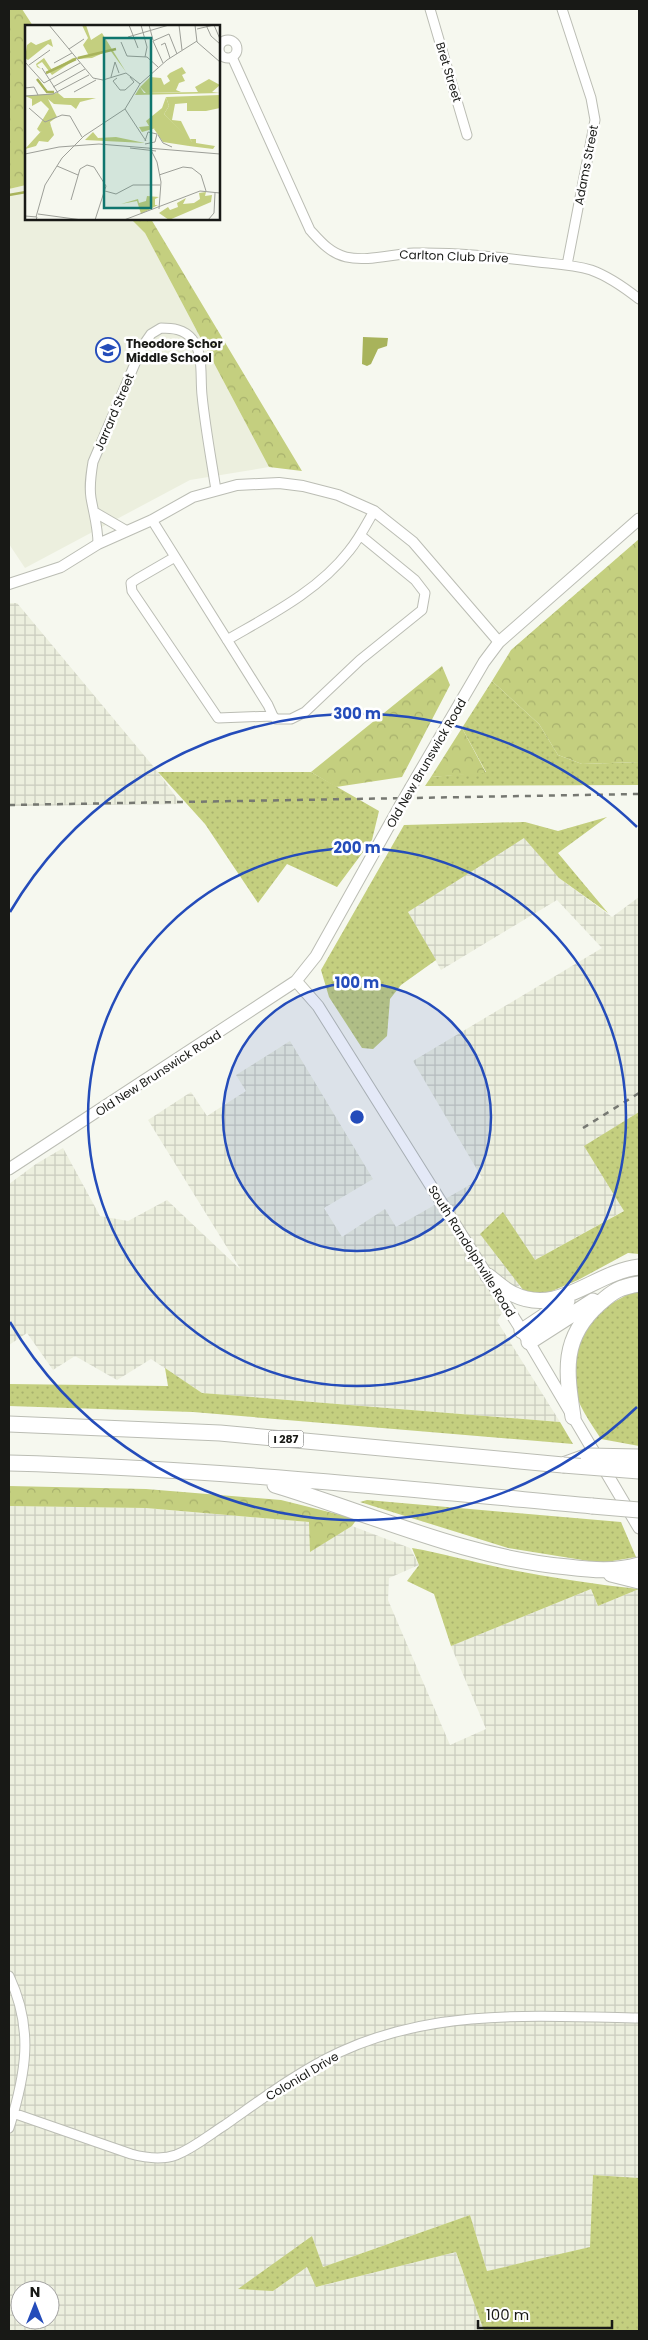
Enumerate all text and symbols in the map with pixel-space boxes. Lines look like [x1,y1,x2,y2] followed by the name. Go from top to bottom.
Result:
[25,25,220,220] inset map
[432,40,466,104] street label: Bret Street
[570,123,602,207] street label: Adams Street
[399,246,509,266] street label: Carlton Club Drive
[126,335,223,366] place label: Theodore Schor Middle School
[95,337,121,363] school or university icon: Theodore Schor Middle School
[90,371,138,453] street label: Jarrard Street
[382,695,470,831] street label: Old New Brunswick Road
[333,703,381,724] text: 300 m
[333,837,381,858] text: 200 m
[335,972,379,993] text: 100 m
[92,1026,224,1120] street label: Old New Brunswick Road
[348,1108,366,1126] centre of rings
[424,1182,520,1320] street label: South Randolphville Road
[268,1430,304,1448] road number: I 287
[262,2047,342,2105] street label: Colonial Drive
[10,2280,60,2330] north arrow
[30,2282,40,2302] text: N
[478,2298,612,2330] scale bar
[486,2304,529,2325] text: 100 m

